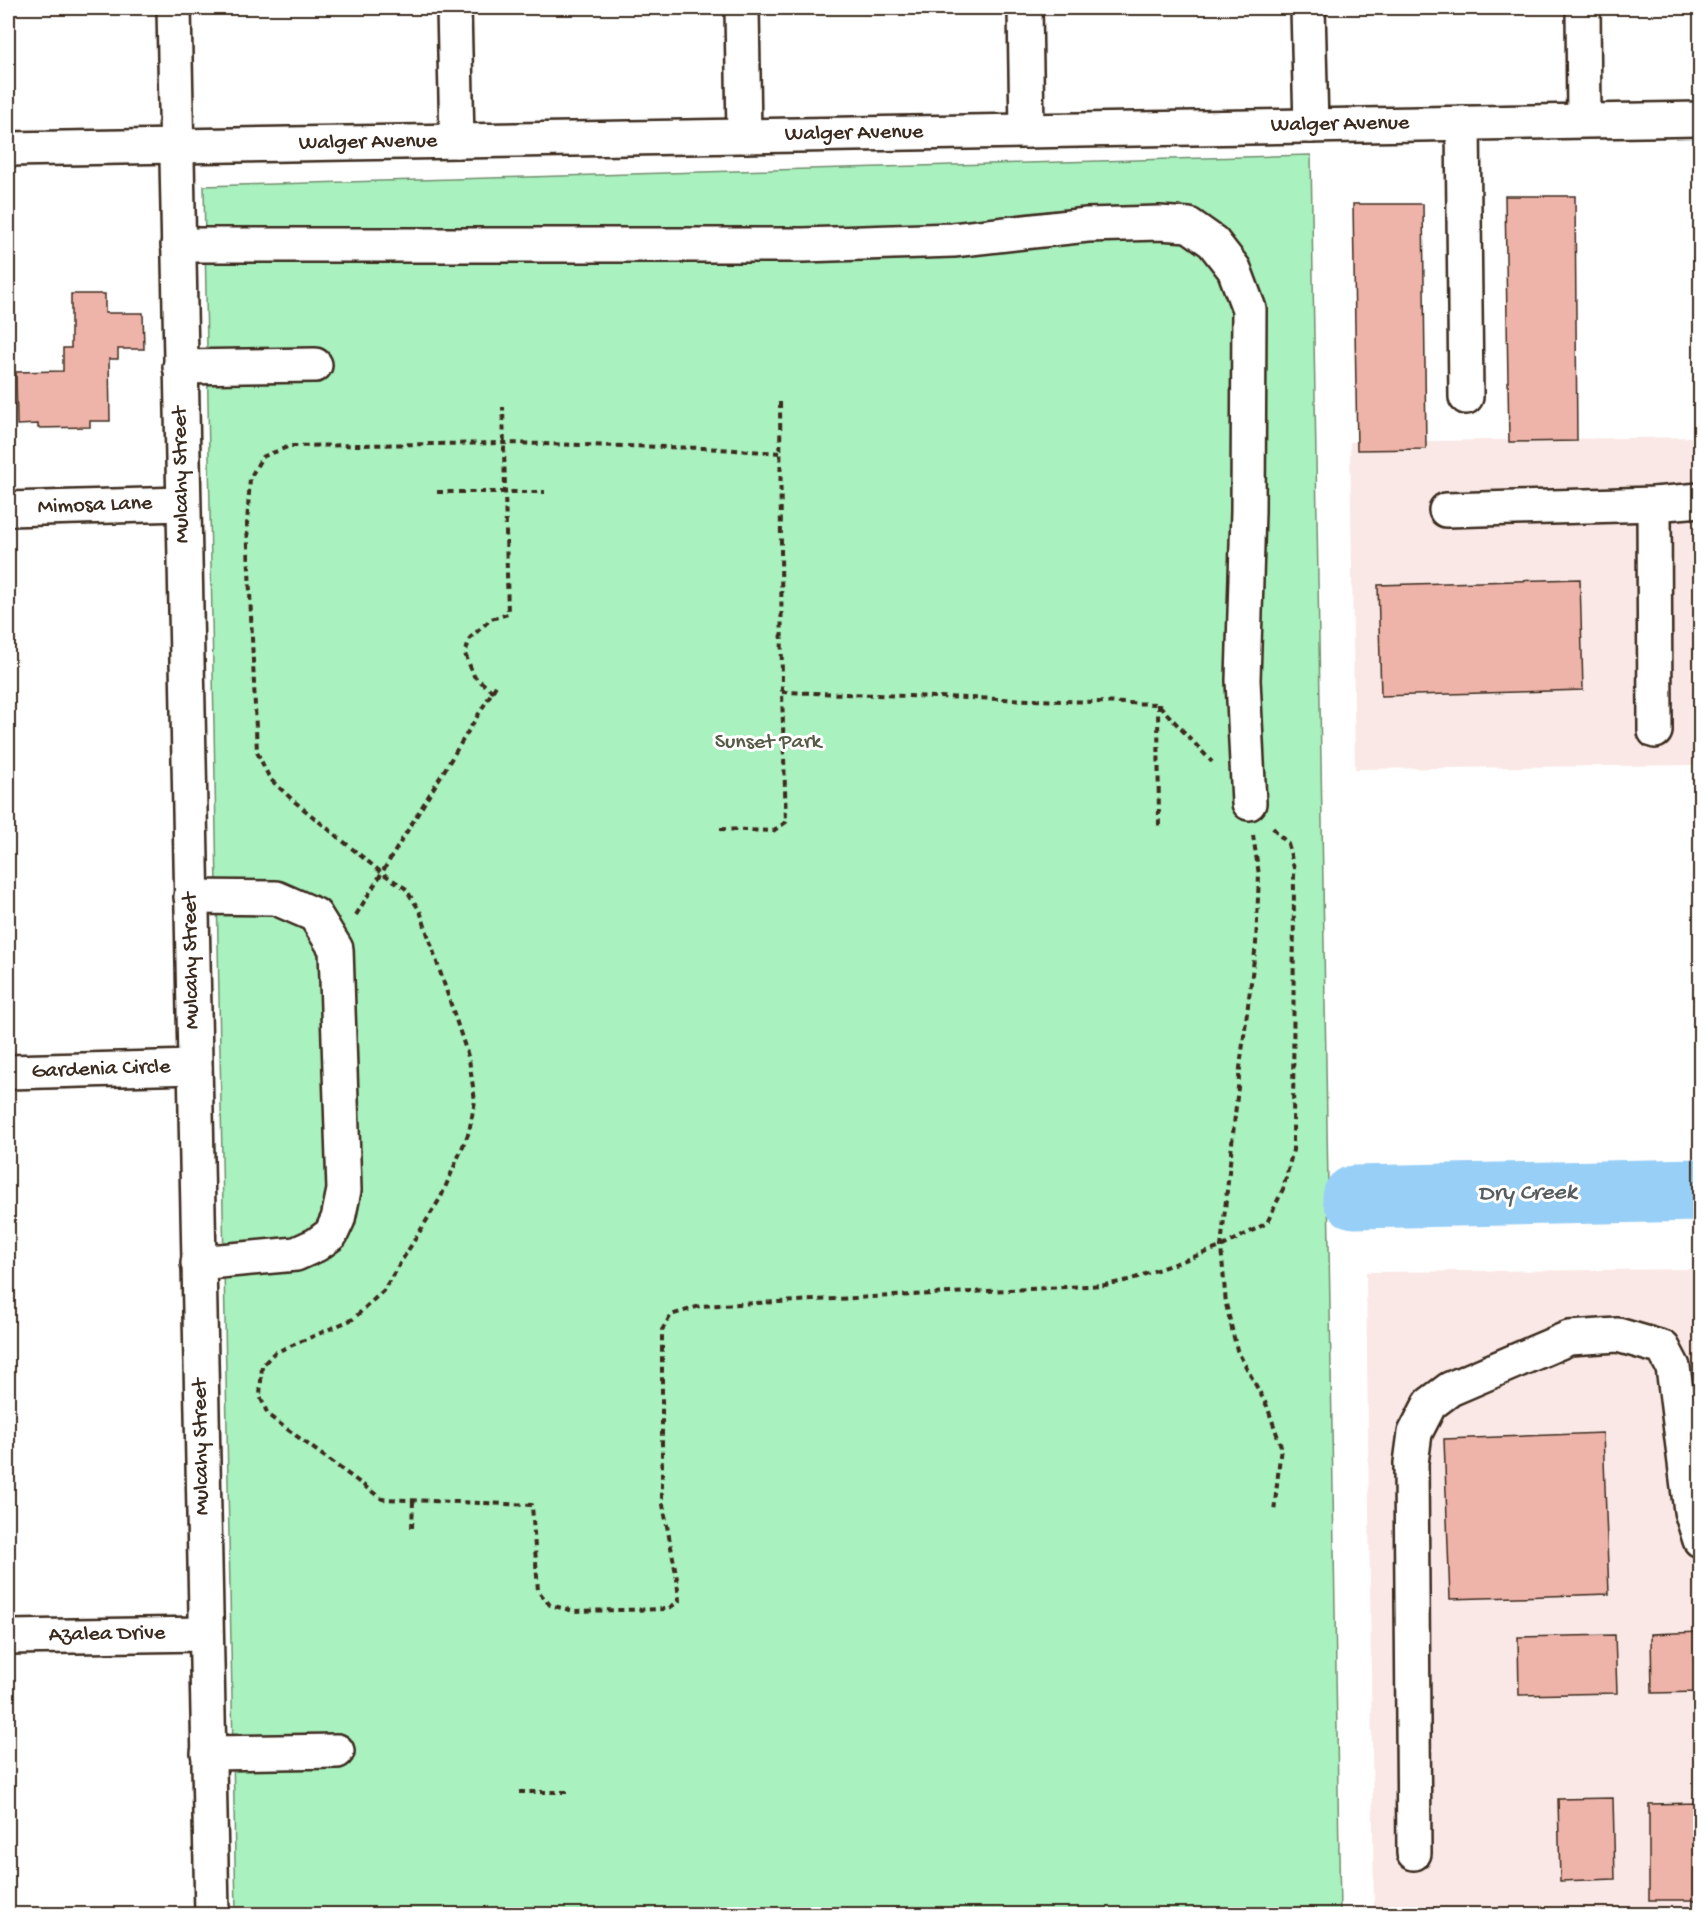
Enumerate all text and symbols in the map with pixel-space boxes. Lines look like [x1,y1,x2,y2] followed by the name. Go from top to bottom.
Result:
[1270,111,1410,139] street label: Walger Avenue
[784,120,924,148] street label: Walger Avenue
[298,129,438,157] street label: Walger Avenue
[168,404,196,544] street label: Mulcahy Street
[37,491,153,521] street label: Mimosa Lane
[715,730,823,756] park label: Sunset Park
[178,890,206,1030] street label: Mulcahy Street
[31,1055,172,1085] street label: Gardenia Circle
[1477,1179,1579,1209] water label: Dry Creek
[188,1376,216,1516] street label: Mulcahy Street
[49,1621,166,1649] street label: Azalea Drive

